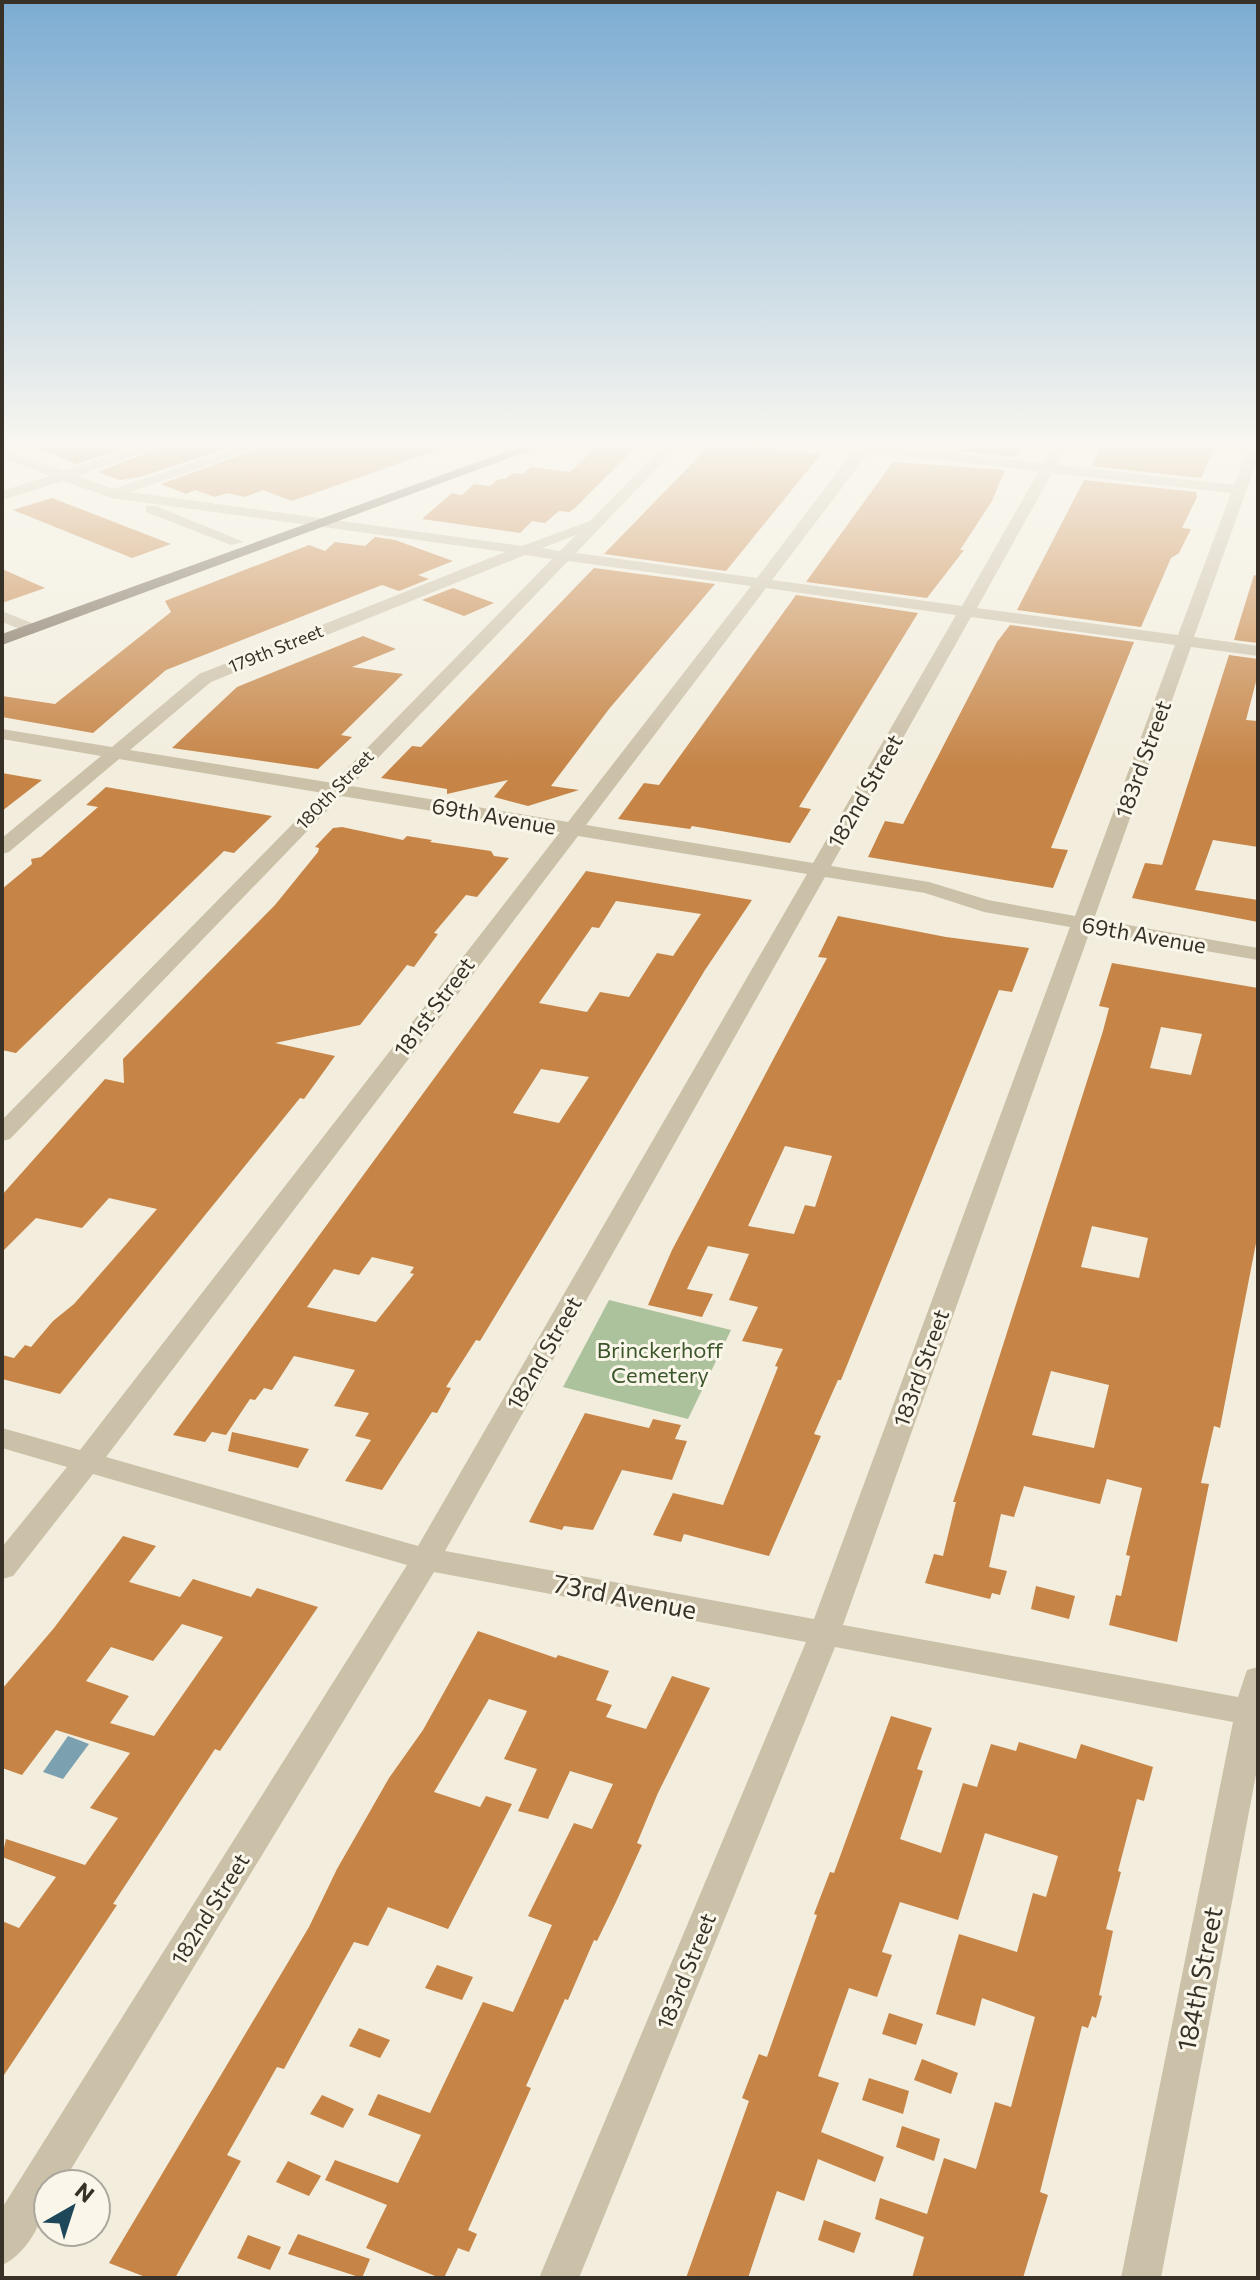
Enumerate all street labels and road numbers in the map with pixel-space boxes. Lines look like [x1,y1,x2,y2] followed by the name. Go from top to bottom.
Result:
[225,619,326,677] street label: 179th Street
[1109,697,1176,821] street label: 183rd Street
[821,729,908,852] street label: 182nd Street
[291,745,378,834] street label: 180th Street
[430,791,558,840] street label: 69th Avenue
[1080,910,1208,959] street label: 69th Avenue
[387,952,480,1062] street label: 181st Street
[500,1291,587,1414] street label: 182nd Street
[887,1306,954,1430] street label: 183rd Street
[551,1566,699,1625] street label: 73rd Avenue
[165,1848,255,1970] street label: 182nd Street
[1169,1904,1228,2054] street label: 184th Street
[650,1909,721,2033] street label: 183rd Street

